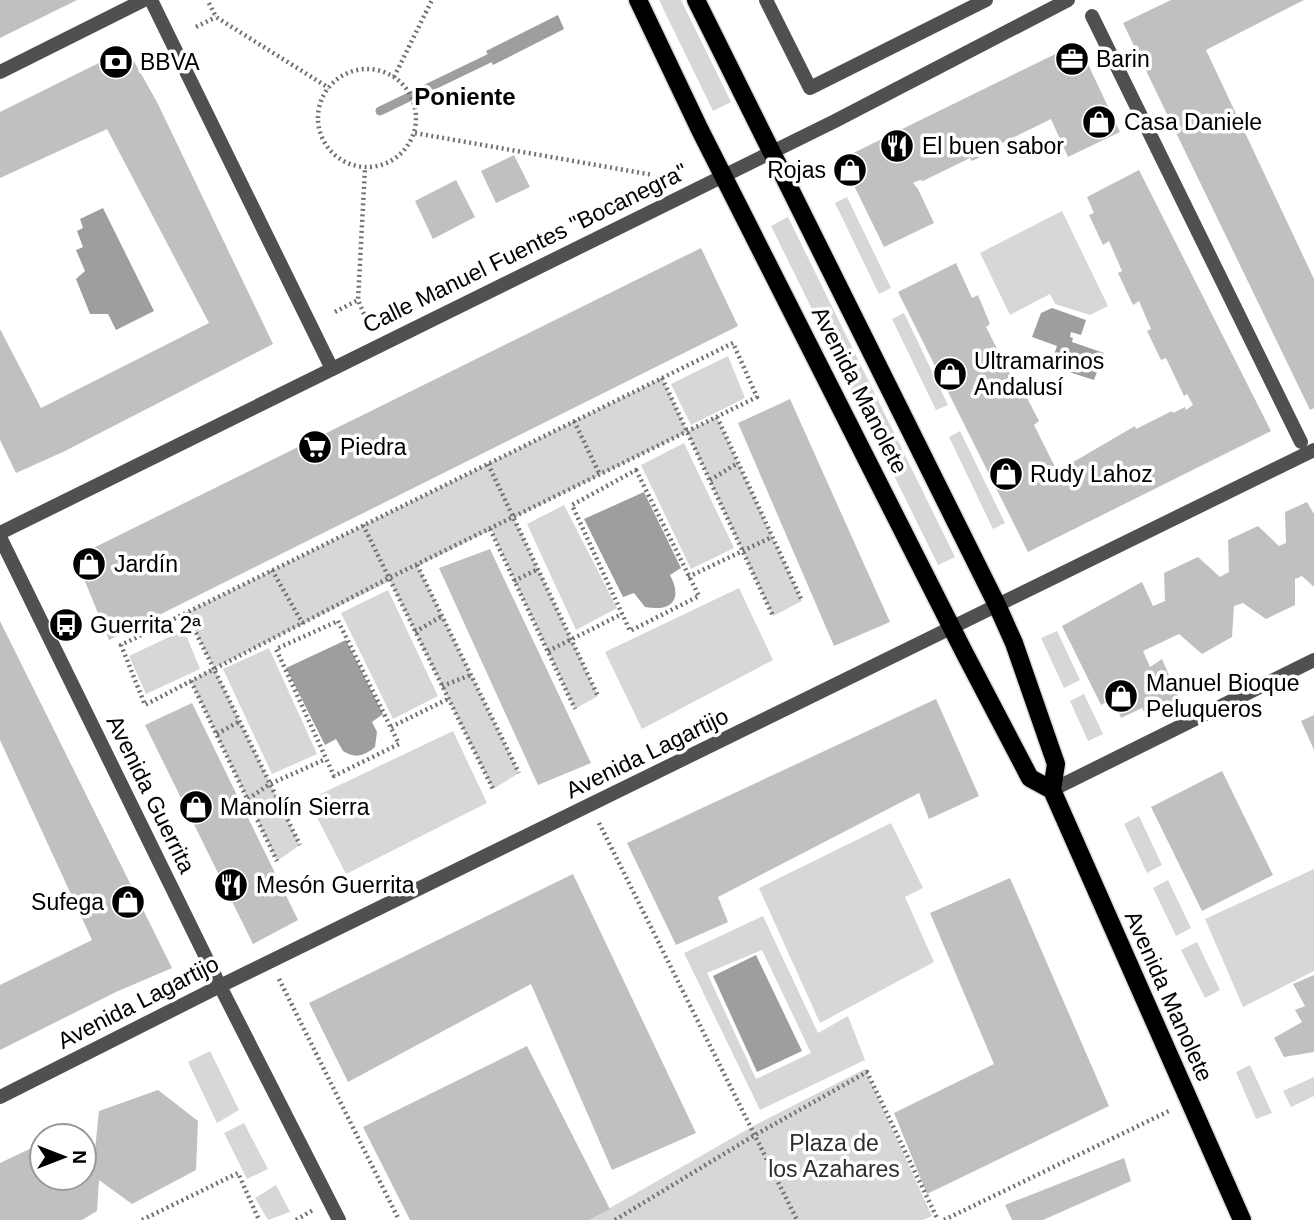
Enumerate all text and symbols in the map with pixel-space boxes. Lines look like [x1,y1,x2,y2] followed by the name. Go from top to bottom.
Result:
[1053,40,1091,78] office icon: Barin
[97,43,135,81] bank icon: BBVA
[1096,46,1150,72] place label: Barin
[140,49,200,75] place label: BBVA
[414,83,516,110] district label: Poniente
[1080,103,1118,141] shop icon: Casa Daniele
[1124,109,1262,135] place label: Casa Daniele
[878,127,916,165] restaurant icon: El buen sabor
[922,133,1064,159] place label: El buen sabor
[831,151,869,189] shop icon: Rojas
[767,157,826,183] place label: Rojas
[359,158,691,338] street label: Calle Manuel Fuentes "Bocanegra"
[807,302,913,478] street label: Avenida Manolete
[974,348,1104,400] place label: Ultramarinos Andalusí
[931,355,969,393] shop icon: Ultramarinos Andalusí
[296,428,334,466] supermarket icon: Piedra
[340,434,407,460] place label: Piedra
[987,455,1025,493] shop icon: Rudy Lahoz
[1030,461,1153,487] place label: Rudy Lahoz
[70,545,108,583] shop icon: Jardín
[114,551,178,577] place label: Jardín
[47,606,85,644] bus stop icon: Guerrita 2ª
[90,612,201,638] place label: Guerrita 2ª
[1146,670,1299,722] place label: Manuel Bioque Peluqueros
[1102,677,1140,715] shop icon: Manuel Bioque Peluqueros
[562,702,732,804] street label: Avenida Lagartijo
[102,711,201,877] street label: Avenida Guerrita
[177,788,215,826] shop icon: Manolín Sierra
[220,794,370,820] place label: Manolín Sierra
[212,866,250,904] restaurant icon: Mesón Guerrita
[256,872,415,898] place label: Mesón Guerrita
[109,883,147,921] shop icon: Sufega
[31,889,104,915] place label: Sufega
[1120,907,1218,1085] street label: Avenida Manolete
[53,950,223,1054] street label: Avenida Lagartijo
[28,1122,98,1192] north arrow
[768,1130,900,1182] park label: Plaza de los Azahares
[69,1150,90,1164] text: N

